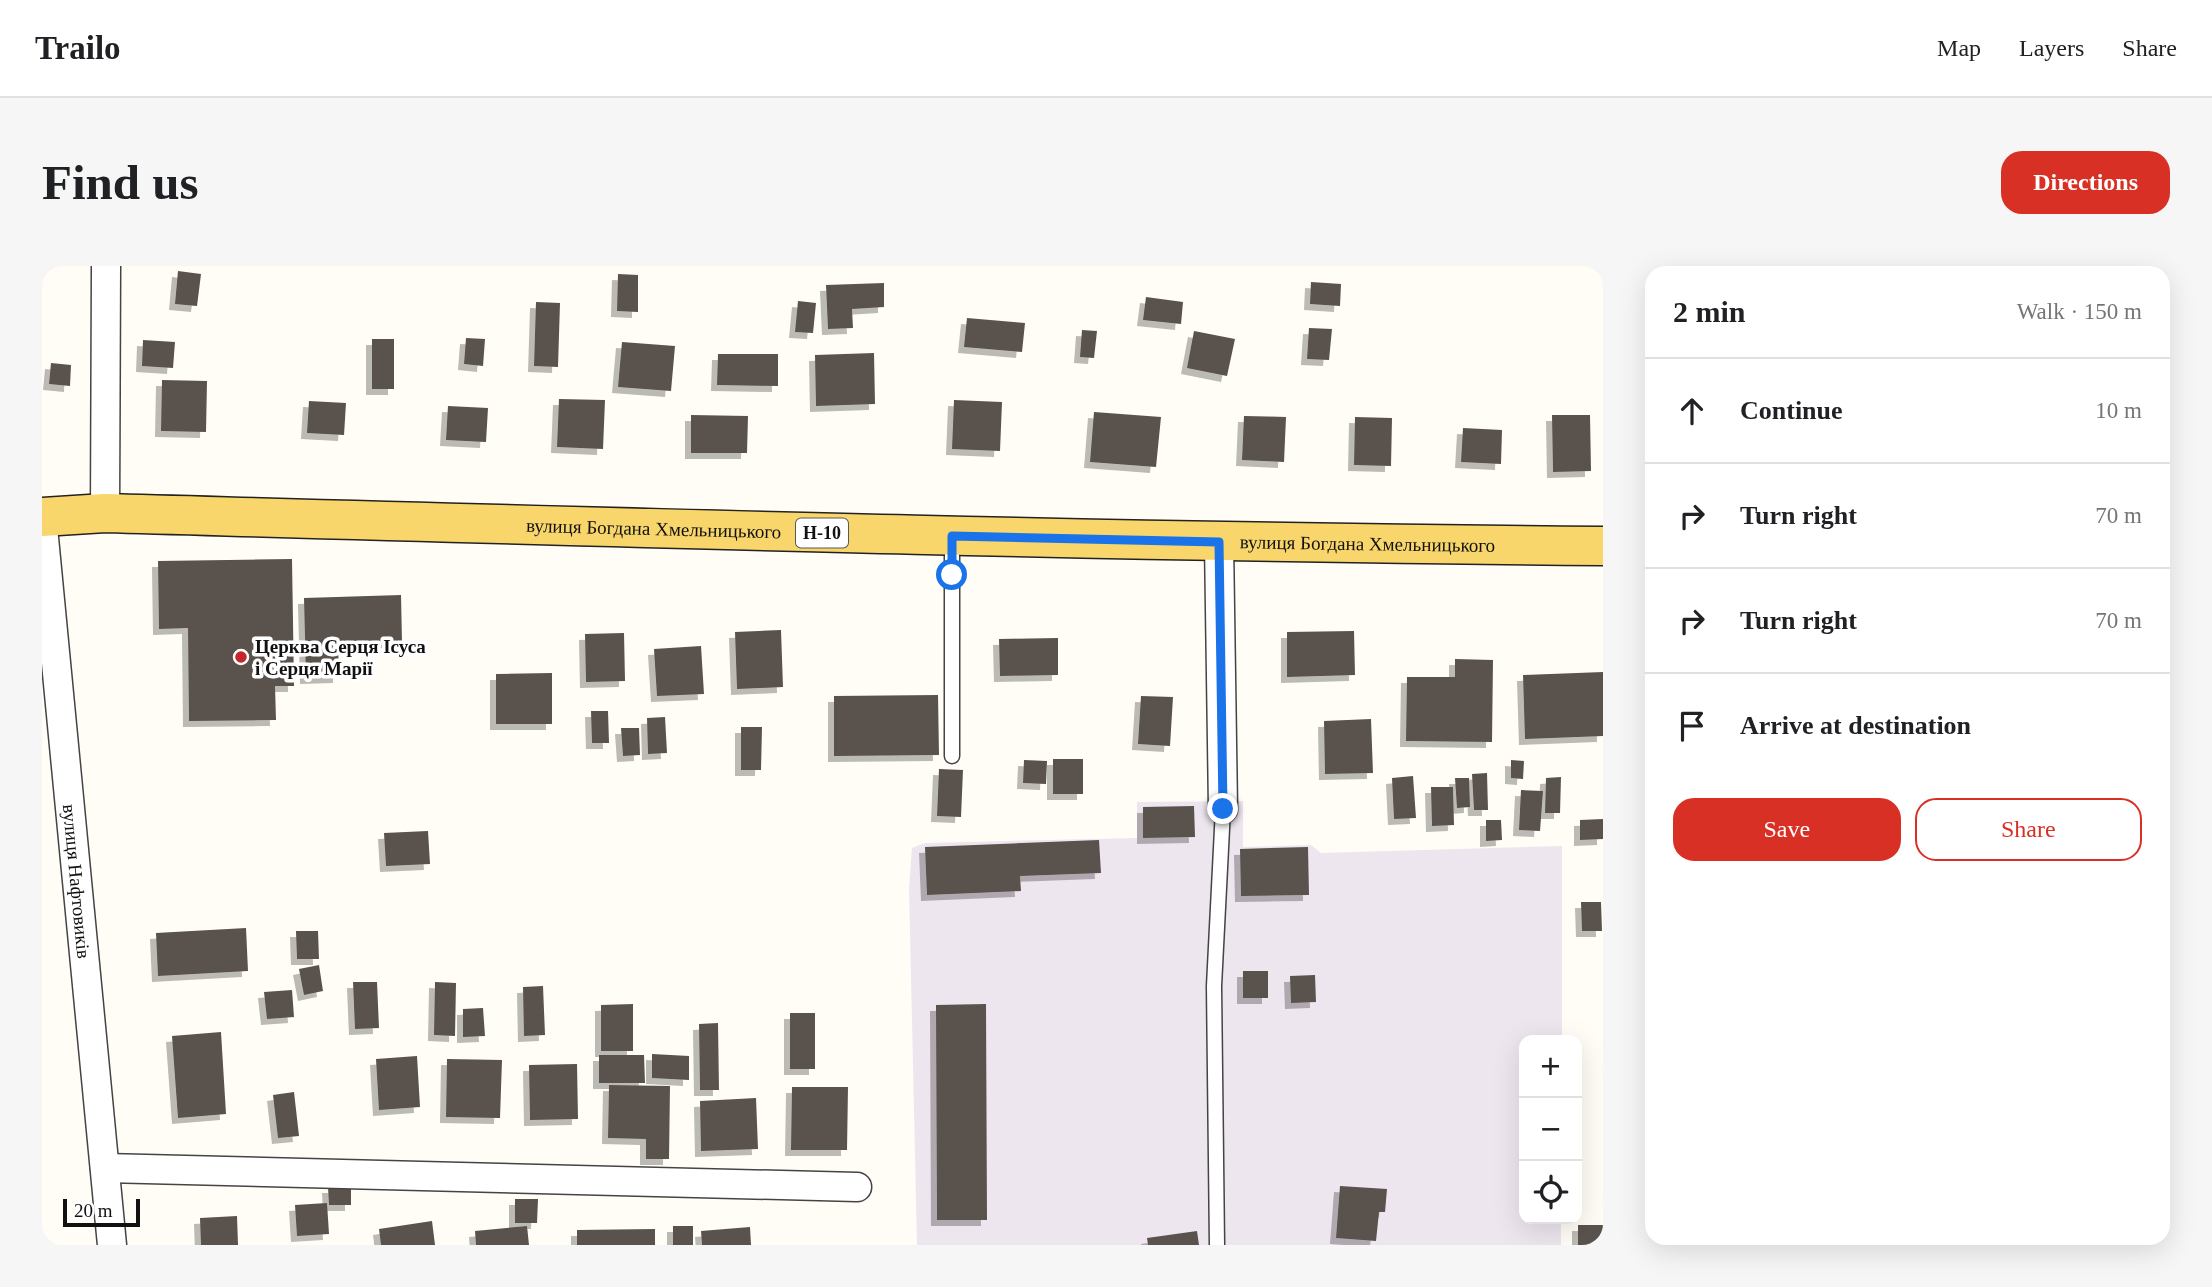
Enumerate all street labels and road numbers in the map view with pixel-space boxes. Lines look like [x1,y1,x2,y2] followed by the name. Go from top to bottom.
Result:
[526,514,781,542] street label: вулиця Богдана Хмельницького
[796,519,848,548] road number: Н-10
[1240,531,1495,555] street label: вулиця Богдана Хмельницького
[59,803,95,960] street label: вулиця Нафтовиків

